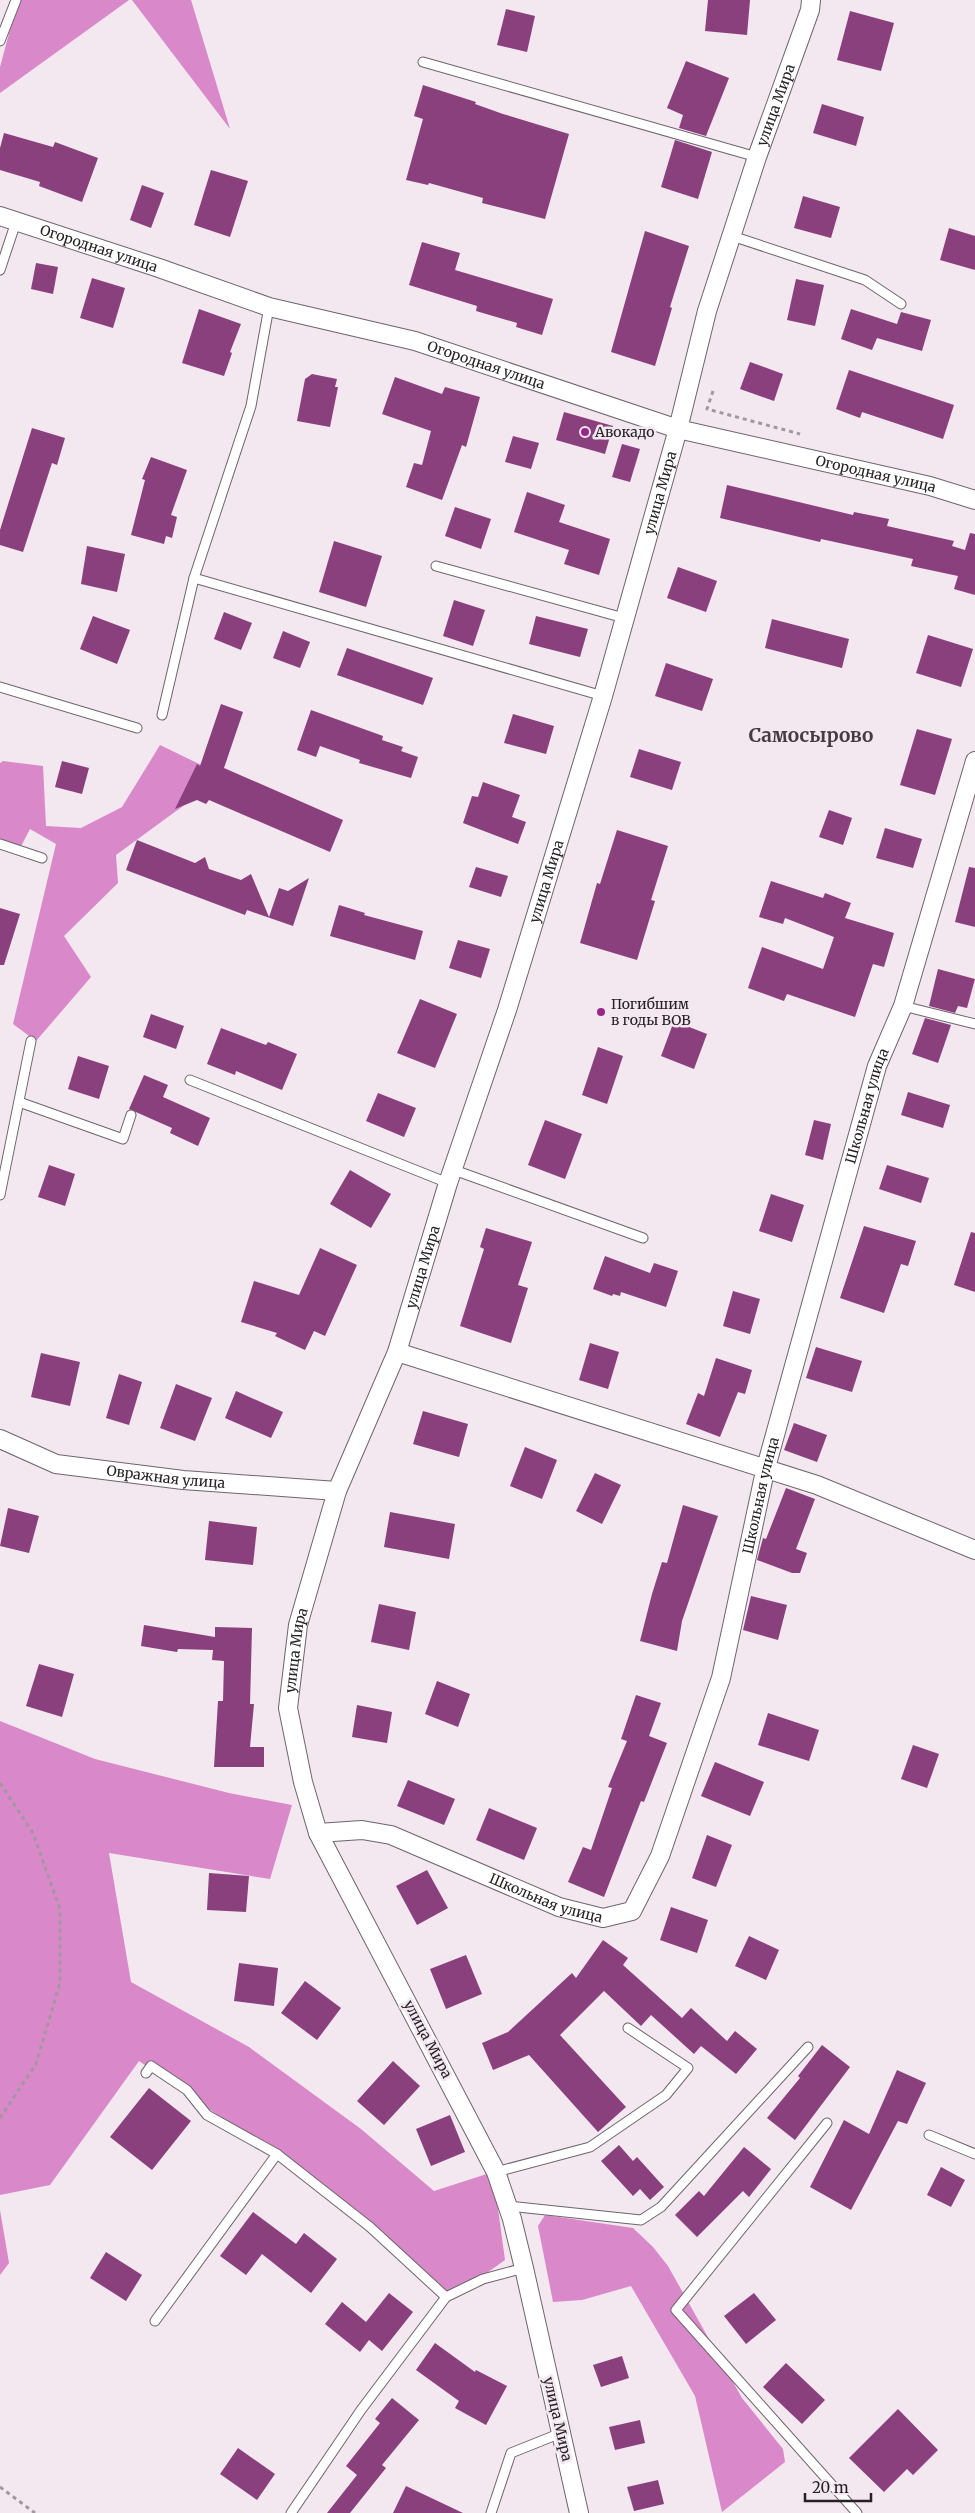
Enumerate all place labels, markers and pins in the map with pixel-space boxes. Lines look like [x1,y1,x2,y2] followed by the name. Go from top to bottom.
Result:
[594,423,655,441] place label: Авокадо
[579,426,591,438] marker: Авокадо
[611,995,691,1029] place label: Погибшим в годы ВОВ
[595,1006,607,1018] marker: Погибшим в годы ВОВ

